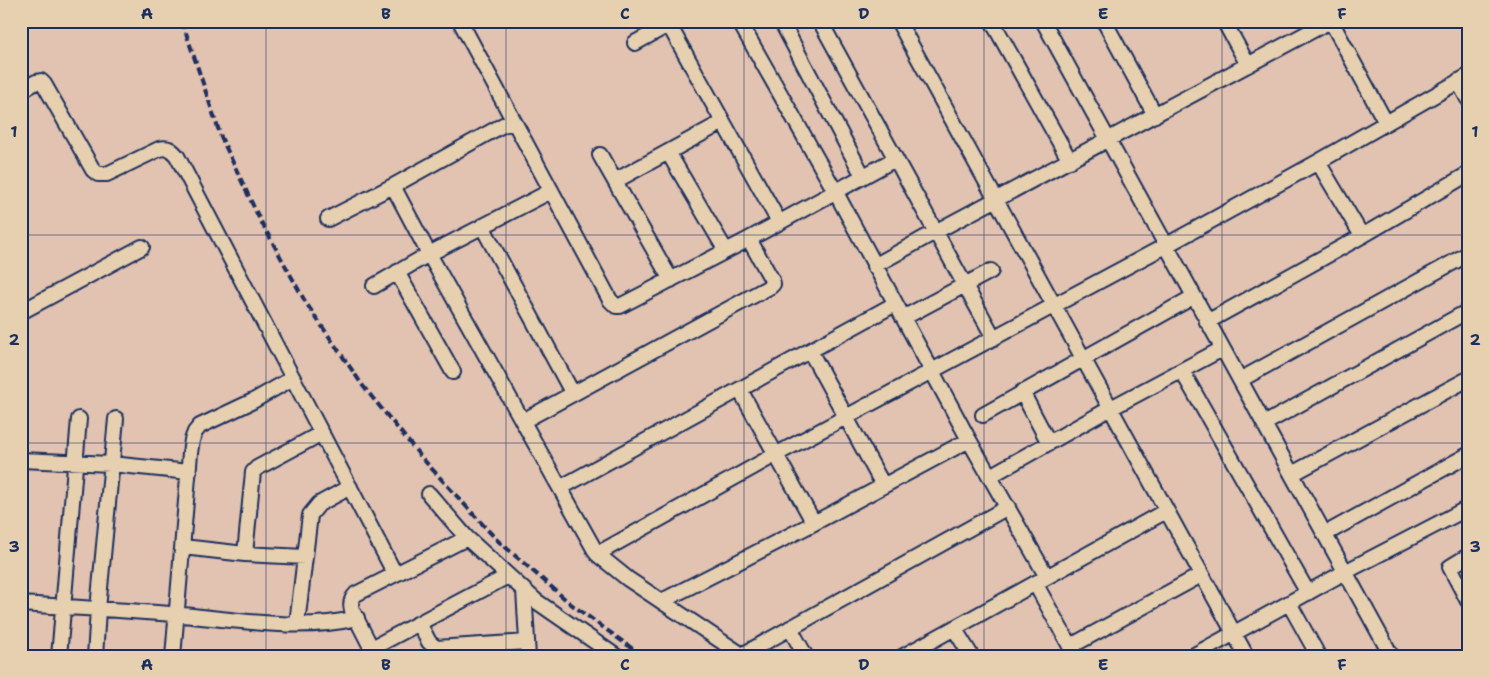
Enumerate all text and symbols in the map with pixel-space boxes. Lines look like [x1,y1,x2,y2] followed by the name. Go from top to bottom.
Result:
[141,3,153,24] text: A
[381,3,391,24] text: B
[620,3,630,24] text: C
[858,3,870,24] text: D
[1098,3,1108,24] text: E
[1337,3,1347,24] text: F
[10,121,18,142] text: 1
[1471,121,1479,142] text: 1
[8,329,20,350] text: 2
[1469,329,1481,350] text: 2
[8,536,20,557] text: 3
[1469,536,1481,557] text: 3
[141,654,153,675] text: A
[381,654,391,675] text: B
[620,654,630,675] text: C
[858,654,870,675] text: D
[1098,654,1108,675] text: E
[1337,654,1347,675] text: F

